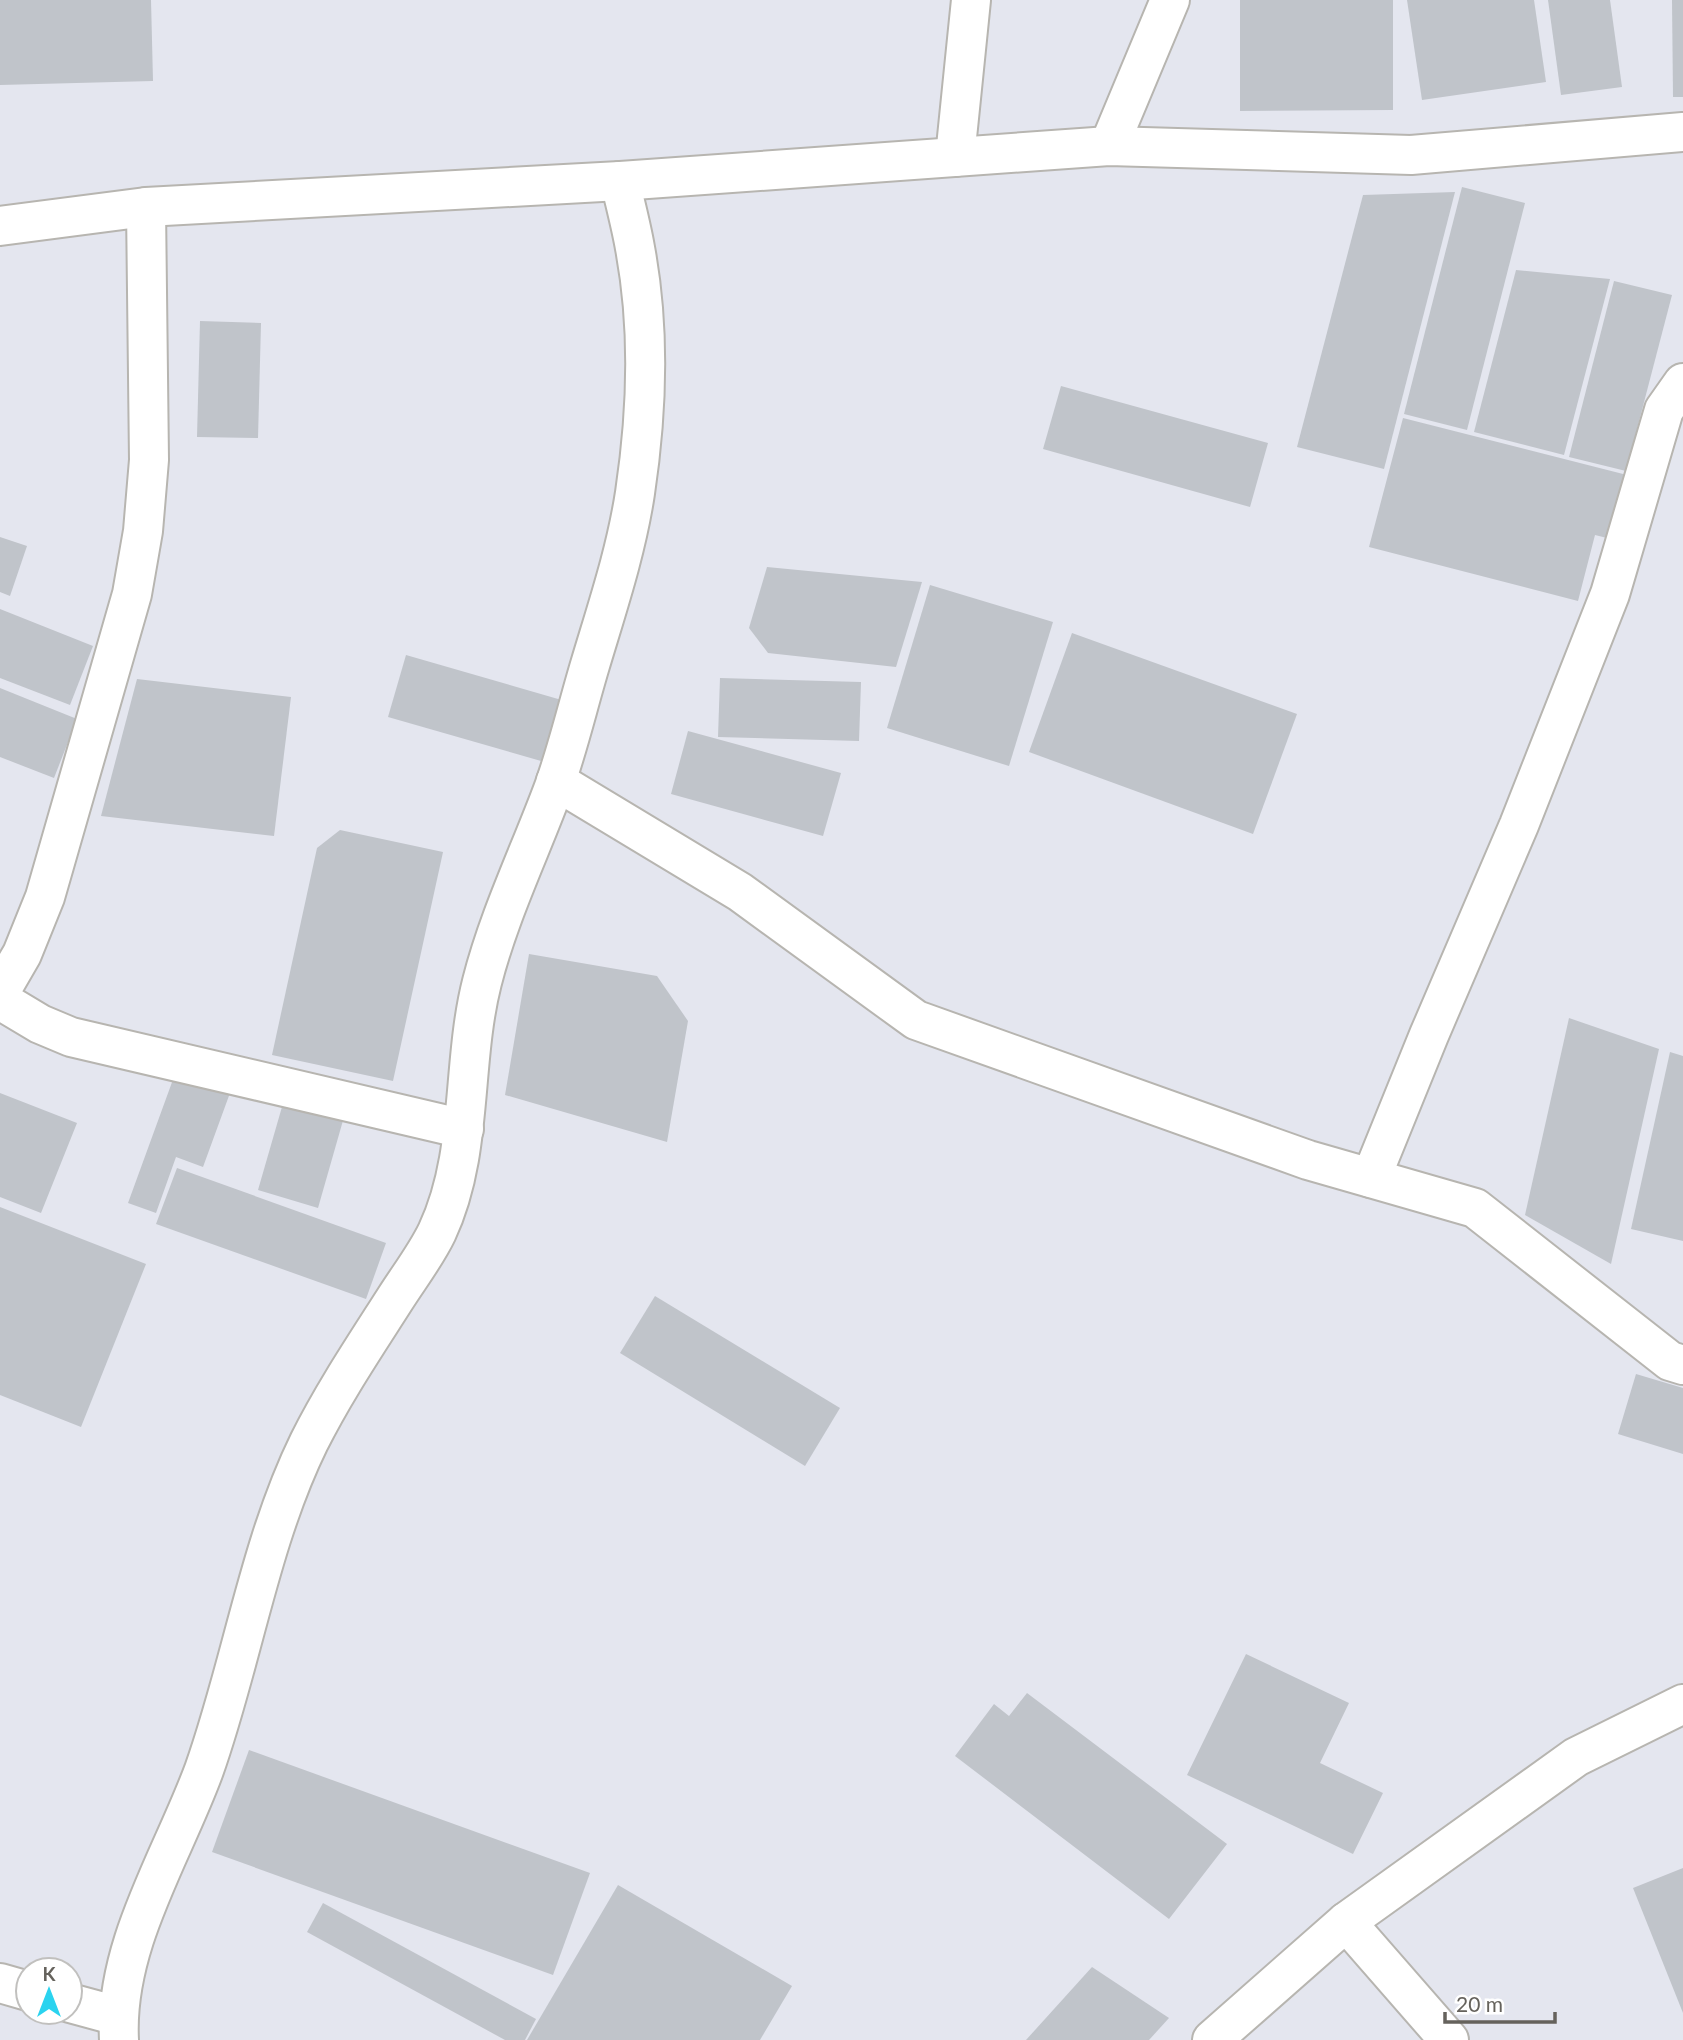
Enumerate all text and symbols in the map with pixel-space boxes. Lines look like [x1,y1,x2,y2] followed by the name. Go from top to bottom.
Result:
[14,1956,84,2026] north arrow
[42,1962,56,1985] text: K
[1445,1980,1555,2024] scale bar
[1456,1991,1503,2016] text: 20 m

